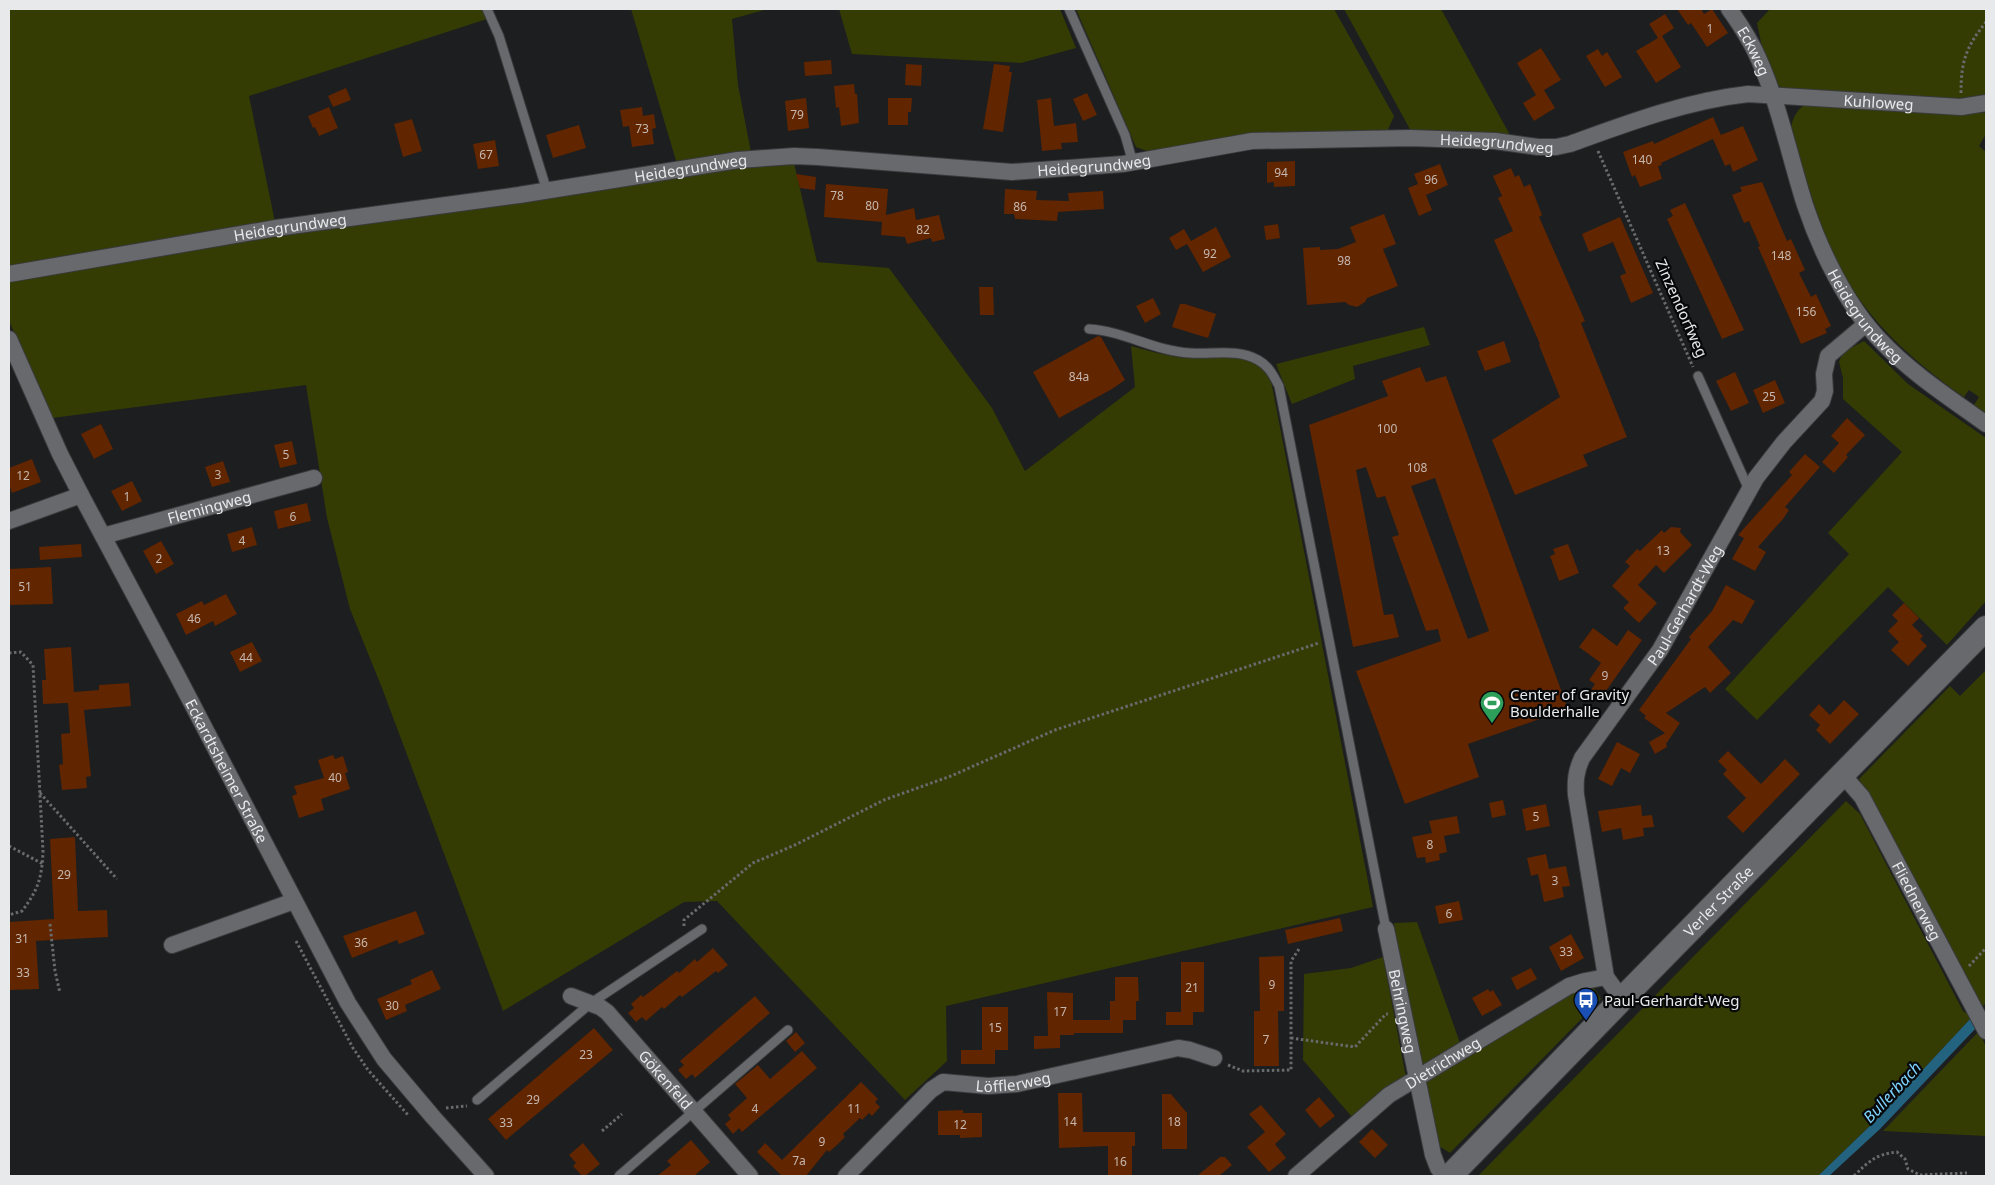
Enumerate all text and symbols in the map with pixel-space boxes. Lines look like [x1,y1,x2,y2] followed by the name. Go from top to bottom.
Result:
[1707,20,1713,37] house number: 1
[1733,22,1775,79] street label: Eckweg
[1843,90,1914,114] street label: Kuhloweg
[790,106,804,123] house number: 79
[635,120,649,137] house number: 73
[1440,129,1553,157] street label: Heidegrundweg
[479,146,493,163] house number: 67
[633,149,748,186] street label: Heidegrundweg
[1037,149,1152,180] street label: Heidegrundweg
[1632,151,1652,168] house number: 140
[1274,164,1288,181] house number: 94
[1424,171,1438,188] house number: 96
[830,187,844,204] house number: 78
[865,197,879,214] house number: 80
[1013,198,1027,215] house number: 86
[232,209,348,245] street label: Heidegrundweg
[916,221,930,238] house number: 82
[1203,245,1217,262] house number: 92
[1771,247,1791,264] house number: 148
[1337,252,1351,269] house number: 98
[1651,256,1713,360] street label: Zinzendorfweg
[1823,265,1907,367] street label: Heidegrundweg
[1796,303,1816,320] house number: 156
[1069,368,1089,385] house number: 84a
[1762,388,1776,405] house number: 25
[1377,420,1397,437] house number: 100
[283,446,290,463] house number: 5
[1407,459,1427,476] house number: 108
[215,466,222,483] house number: 3
[16,467,30,484] house number: 12
[165,486,253,528] street label: Flemingweg
[124,488,130,505] house number: 1
[290,508,297,525] house number: 6
[239,532,246,549] house number: 4
[1642,541,1727,669] street label: Paul-Gerhardt-Weg
[1656,542,1670,559] house number: 13
[156,550,163,567] house number: 2
[18,578,32,595] house number: 51
[187,610,201,627] house number: 46
[239,649,253,666] house number: 44
[1602,667,1609,684] house number: 9
[1510,684,1629,721] place label: Center of Gravity Boulderhalle
[1479,690,1505,724] sports icon: Center of Gravity Boulderhalle
[181,695,273,846] street label: Eckardtsheimer Straße
[328,769,342,786] house number: 40
[1533,808,1540,825] house number: 5
[1427,836,1434,853] house number: 8
[1888,858,1946,944] street label: Fliednerweg
[1679,861,1757,941] street label: Verler Straße
[57,866,71,883] house number: 29
[1552,872,1559,889] house number: 3
[1446,905,1453,922] house number: 6
[15,930,29,947] house number: 31
[354,934,368,951] house number: 36
[1559,943,1573,960] house number: 33
[16,964,30,981] house number: 33
[1385,967,1422,1055] street label: Behringweg
[1269,976,1276,993] house number: 9
[1185,979,1199,996] house number: 21
[1573,987,1599,1021] bus stop icon: Paul-Gerhardt-Weg
[1604,990,1739,1010] place label: Paul-Gerhardt-Weg
[385,997,399,1014] house number: 30
[1053,1003,1067,1020] house number: 17
[988,1019,1002,1036] house number: 15
[1263,1031,1270,1048] house number: 7
[1401,1032,1484,1093] street label: Dietrichweg
[634,1045,697,1113] street label: Gökenfeld
[579,1046,593,1063] house number: 23
[1858,1057,1926,1127] water label: Bullerbach
[975,1067,1052,1096] street label: Löfflerweg
[526,1091,540,1108] house number: 29
[752,1100,759,1117] house number: 4
[847,1100,861,1117] house number: 11
[1063,1113,1077,1130] house number: 14
[1167,1113,1181,1130] house number: 18
[499,1114,513,1131] house number: 33
[953,1116,967,1133] house number: 12
[819,1133,826,1150] house number: 9
[792,1152,806,1169] house number: 7a
[1113,1153,1127,1170] house number: 16

